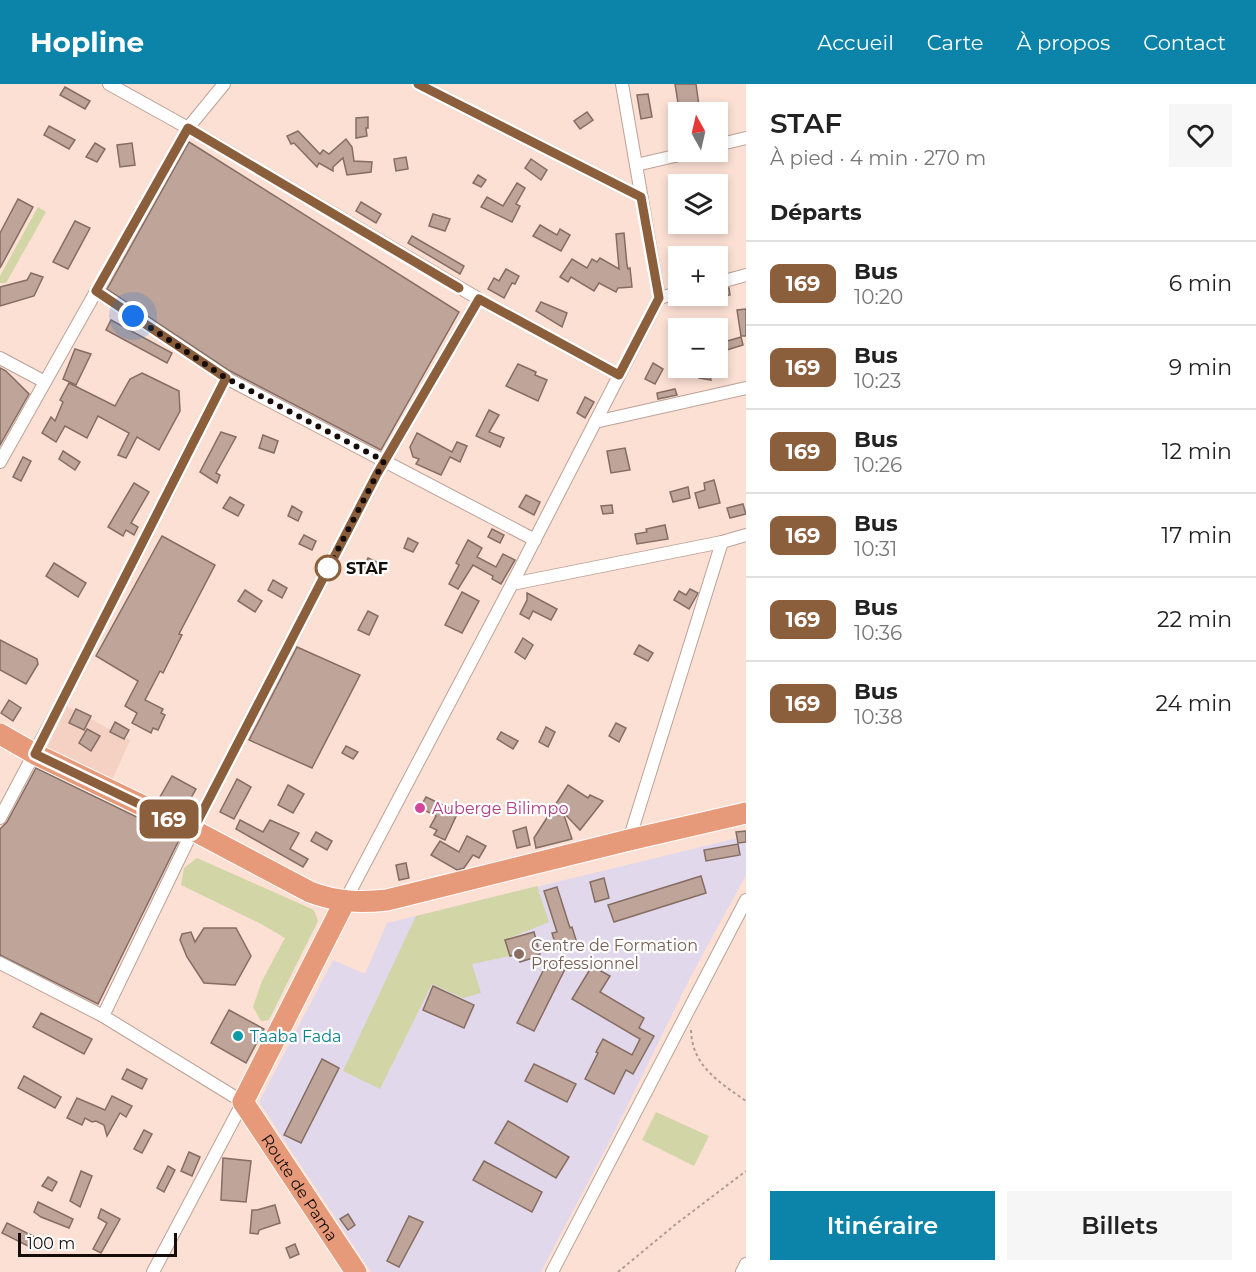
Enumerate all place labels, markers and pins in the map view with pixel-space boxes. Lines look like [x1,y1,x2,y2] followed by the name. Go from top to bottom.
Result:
[315,555,341,581] marker: STAF
[346,559,388,578] place label: STAF
[432,799,568,818] place label: Auberge Bilimpo
[413,801,427,815] marker: Auberge Bilimpo
[531,936,698,973] place label: Centre de Formation Professionnel
[512,947,526,961] marker: Centre de Formation Professionnel
[250,1027,342,1046] place label: Taaba Fada
[231,1029,245,1043] marker: Taaba Fada

